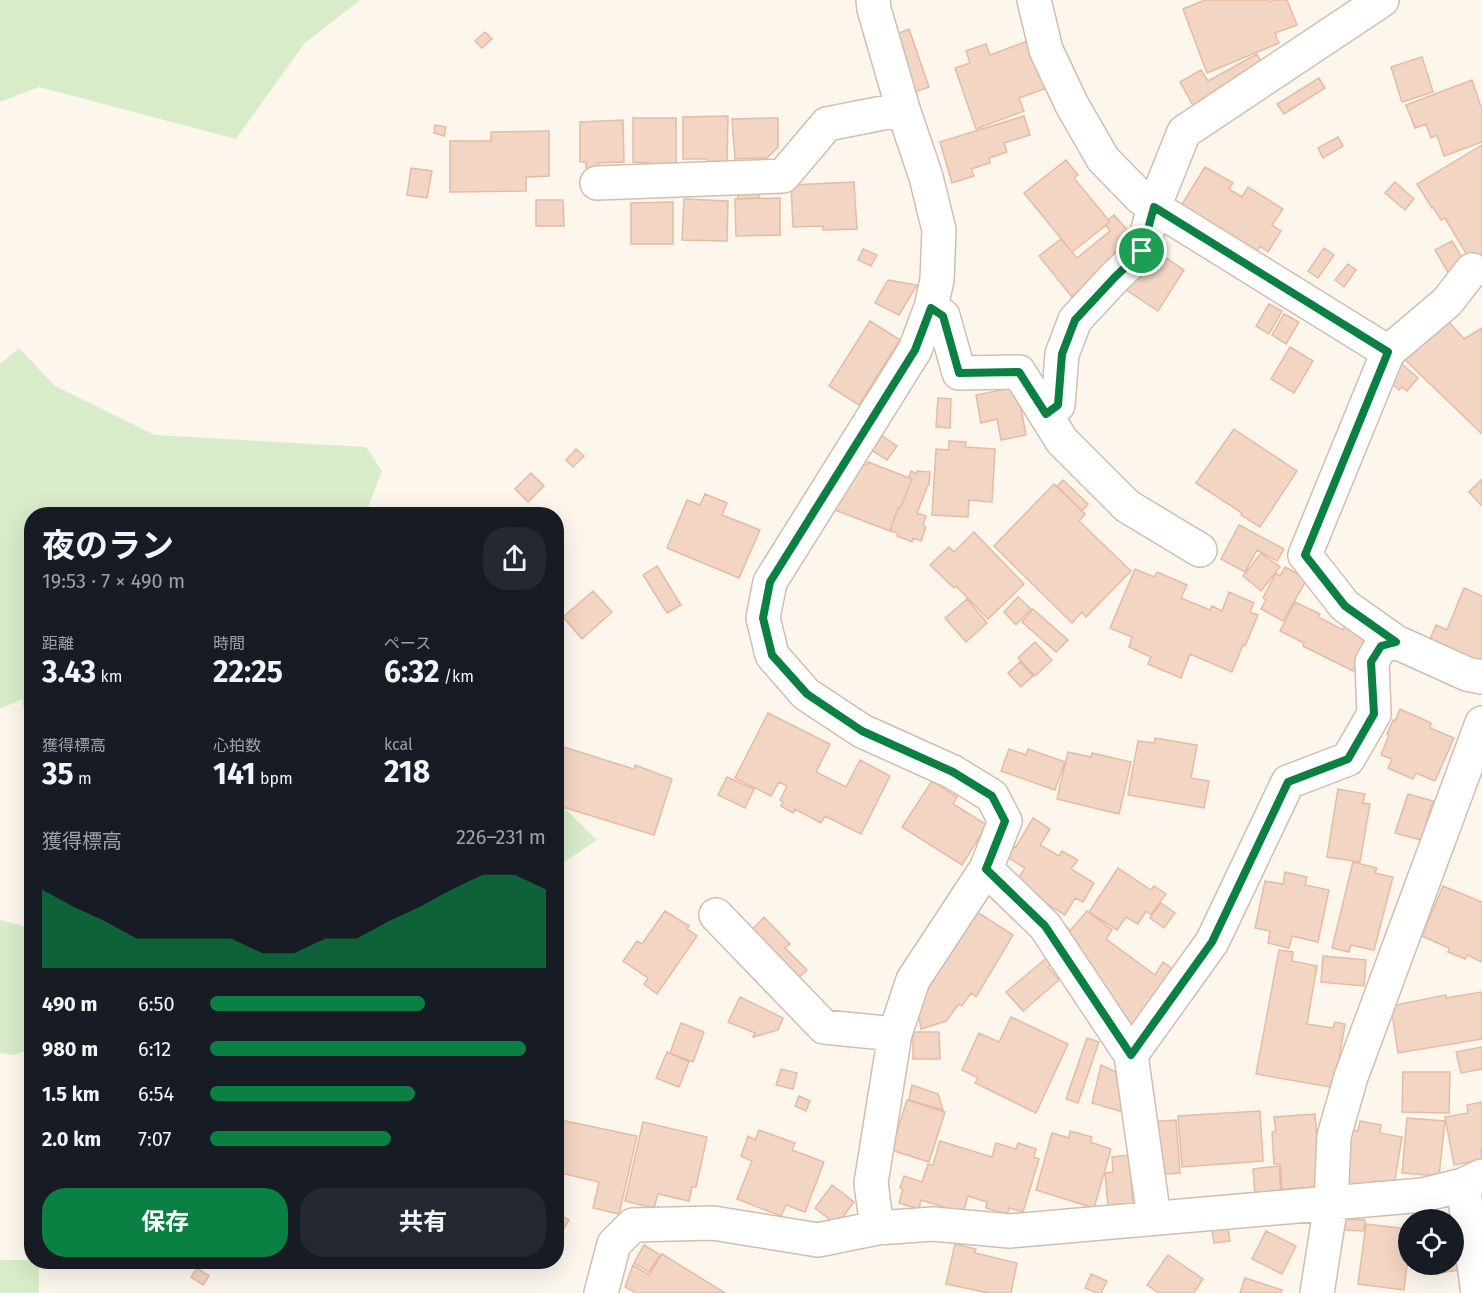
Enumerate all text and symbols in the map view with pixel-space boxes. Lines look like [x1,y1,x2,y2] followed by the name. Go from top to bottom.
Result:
[1116,225,1167,276] pin
[1125,234,1158,267] icon: arrive
[42,526,174,566] text: 夜のラン
[483,527,546,590] button: share
[42,569,185,593] text: 19:53 · 7 × 490 m
[42,634,74,653] text: 距離
[213,634,245,653] text: 時間
[384,634,431,653] text: ペース
[42,654,96,690] text: 3.43
[213,654,283,690] text: 22:25
[384,654,439,690] text: 6:32
[96,667,122,686] text: km
[439,667,474,686] text: /km
[384,735,413,754] text: kcal
[42,736,106,755] text: 獲得標高
[213,736,261,755] text: 心拍数
[384,754,430,790] text: 218
[42,756,74,792] text: 35
[213,756,256,792] text: 141
[74,769,92,788] text: m
[256,769,293,788] text: bpm
[456,825,546,849] text: 226–231 m
[42,829,122,853] text: 獲得標高
[42,992,97,1016] text: 490 m
[138,992,175,1016] text: 6:50
[42,1037,98,1061] text: 980 m
[138,1037,171,1061] text: 6:12
[42,1082,100,1106] text: 1.5 km
[138,1082,174,1106] text: 6:54
[42,1127,101,1151] text: 2.0 km
[138,1127,171,1151] text: 7:07
[42,1188,288,1257] button: 保存
[300,1188,546,1257] button: 共有
[1398,1209,1464,1275] map controls
[1398,1209,1464,1275] button: locate

